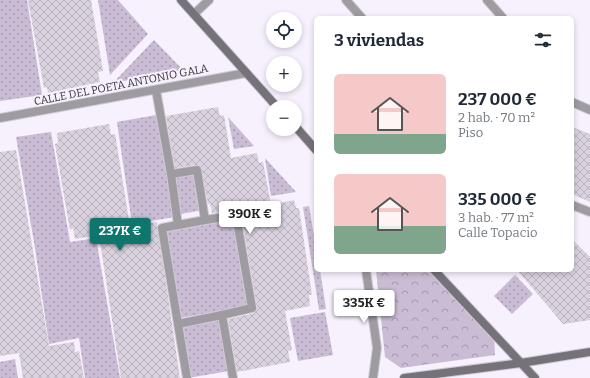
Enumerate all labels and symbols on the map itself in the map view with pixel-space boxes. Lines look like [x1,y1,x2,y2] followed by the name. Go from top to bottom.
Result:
[33,62,209,108] street label: CALLE DEL POETA ANTONIO GALA
[217,201,283,235] pin: 390K €
[87,218,153,252] pin: 237K €
[331,290,397,324] pin: 335K €

